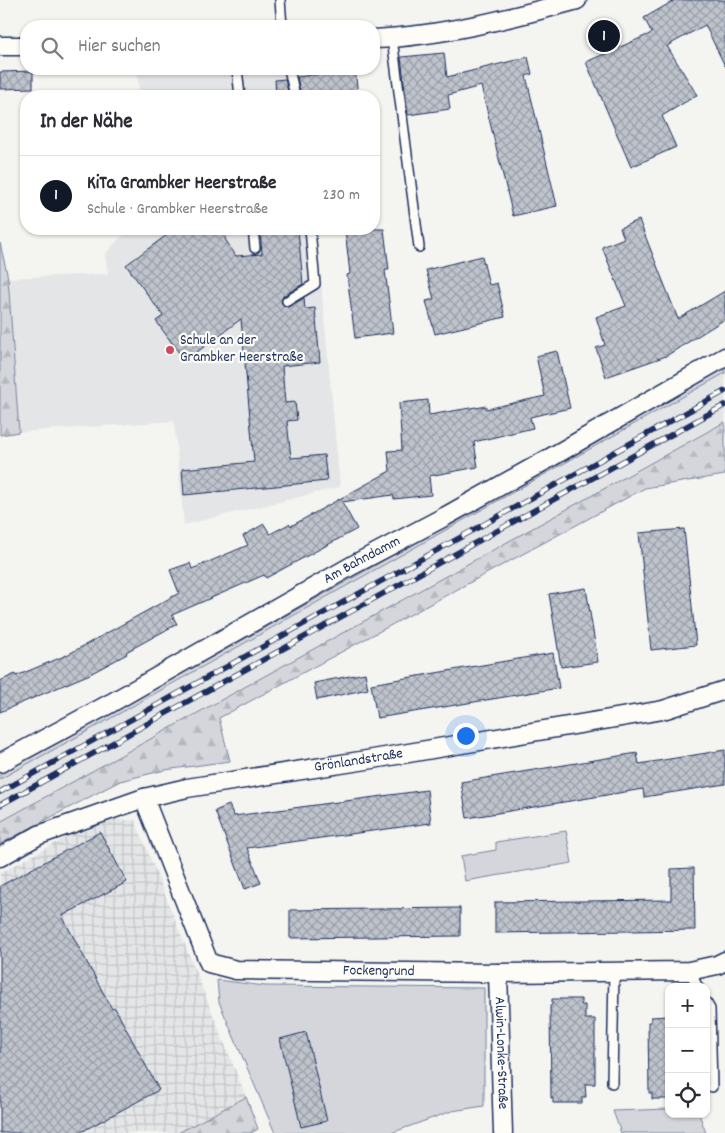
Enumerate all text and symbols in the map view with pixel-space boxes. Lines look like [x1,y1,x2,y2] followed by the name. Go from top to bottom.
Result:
[588,17,620,55] pin: 1
[20,20,380,75] search box
[38,34,66,62] icon: search
[78,34,161,61] text: Hier suchen
[40,108,132,138] text: In der Nähe
[87,171,276,198] text: KiTa Grambker Heerstraße
[54,184,58,207] text: 1
[323,184,360,207] text: 230 m
[87,198,268,221] text: Schule · Grambker Heerstraße
[180,330,304,369] place label: Schule an der Grambker Heerstraße
[164,344,176,356] marker: Schule an der Grambker Heerstraße
[320,531,405,590] street label: Am Bahndamm
[453,723,479,749] your location
[313,743,405,779] street label: Grönlandstraße
[343,960,415,983] street label: Fockengrund
[665,983,710,1118] map controls
[665,983,710,1028] button: +
[488,996,513,1110] street label: Alwin-Lonke-Straße
[665,1028,710,1073] button: −
[665,1073,710,1118] button: locate

